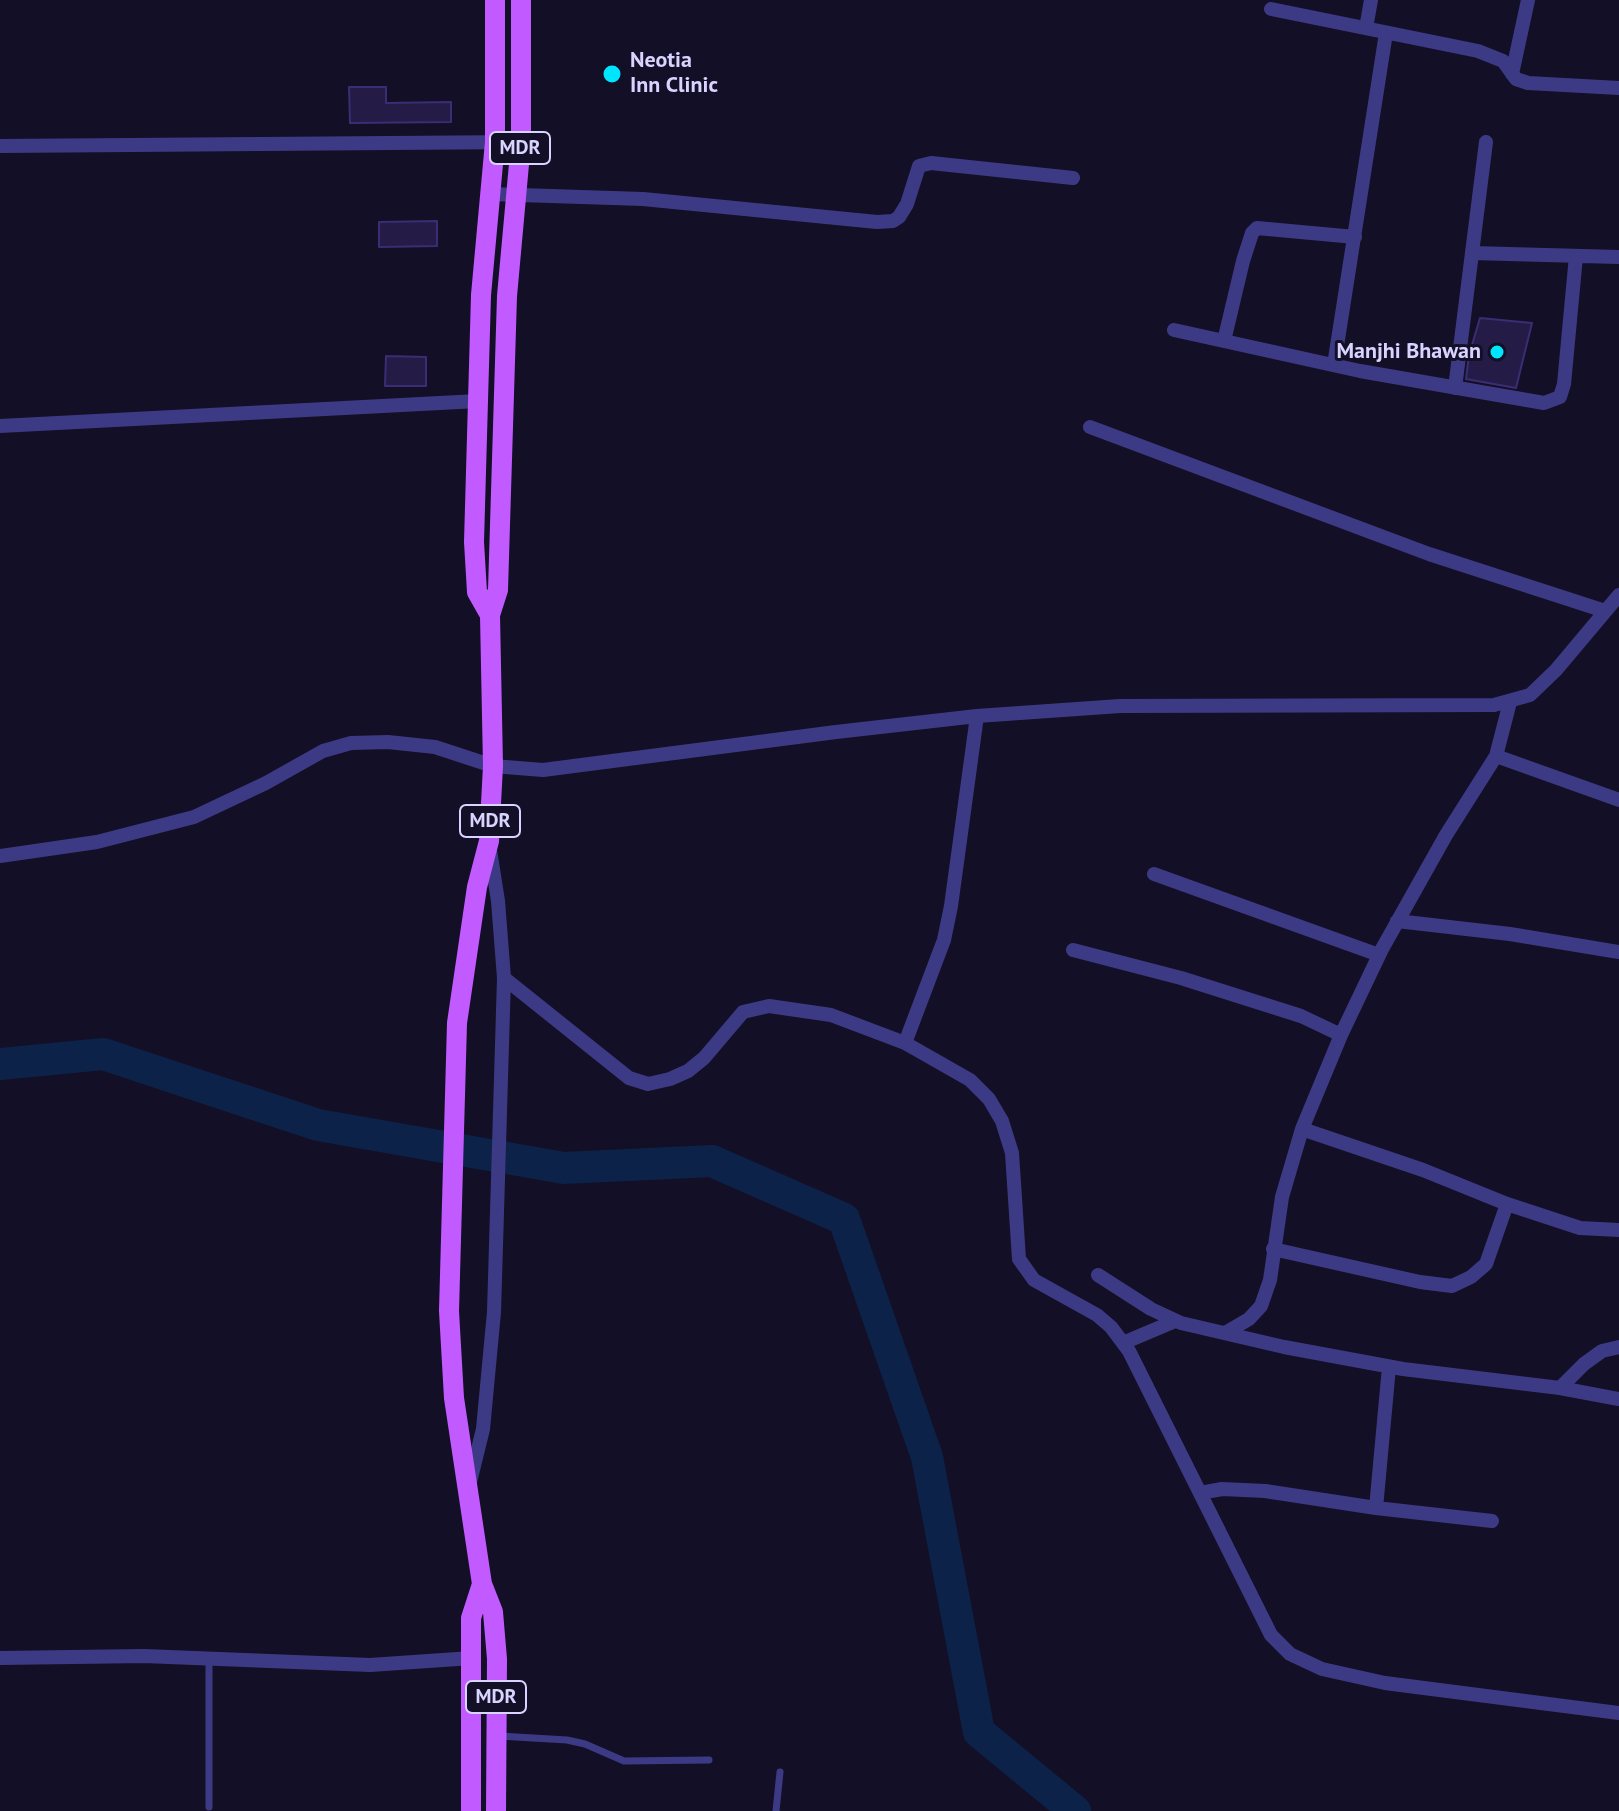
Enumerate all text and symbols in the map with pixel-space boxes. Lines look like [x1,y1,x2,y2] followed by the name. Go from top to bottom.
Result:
[630,48,718,100] place label: Neotia Inn Clinic
[601,63,623,85] marker: Neotia Inn Clinic
[490,132,550,164] road number: MDR
[1336,339,1481,365] place label: Manjhi Bhawan
[1488,343,1506,361] marker: Manjhi Bhawan
[460,805,520,837] road number: MDR
[466,1681,526,1713] road number: MDR

